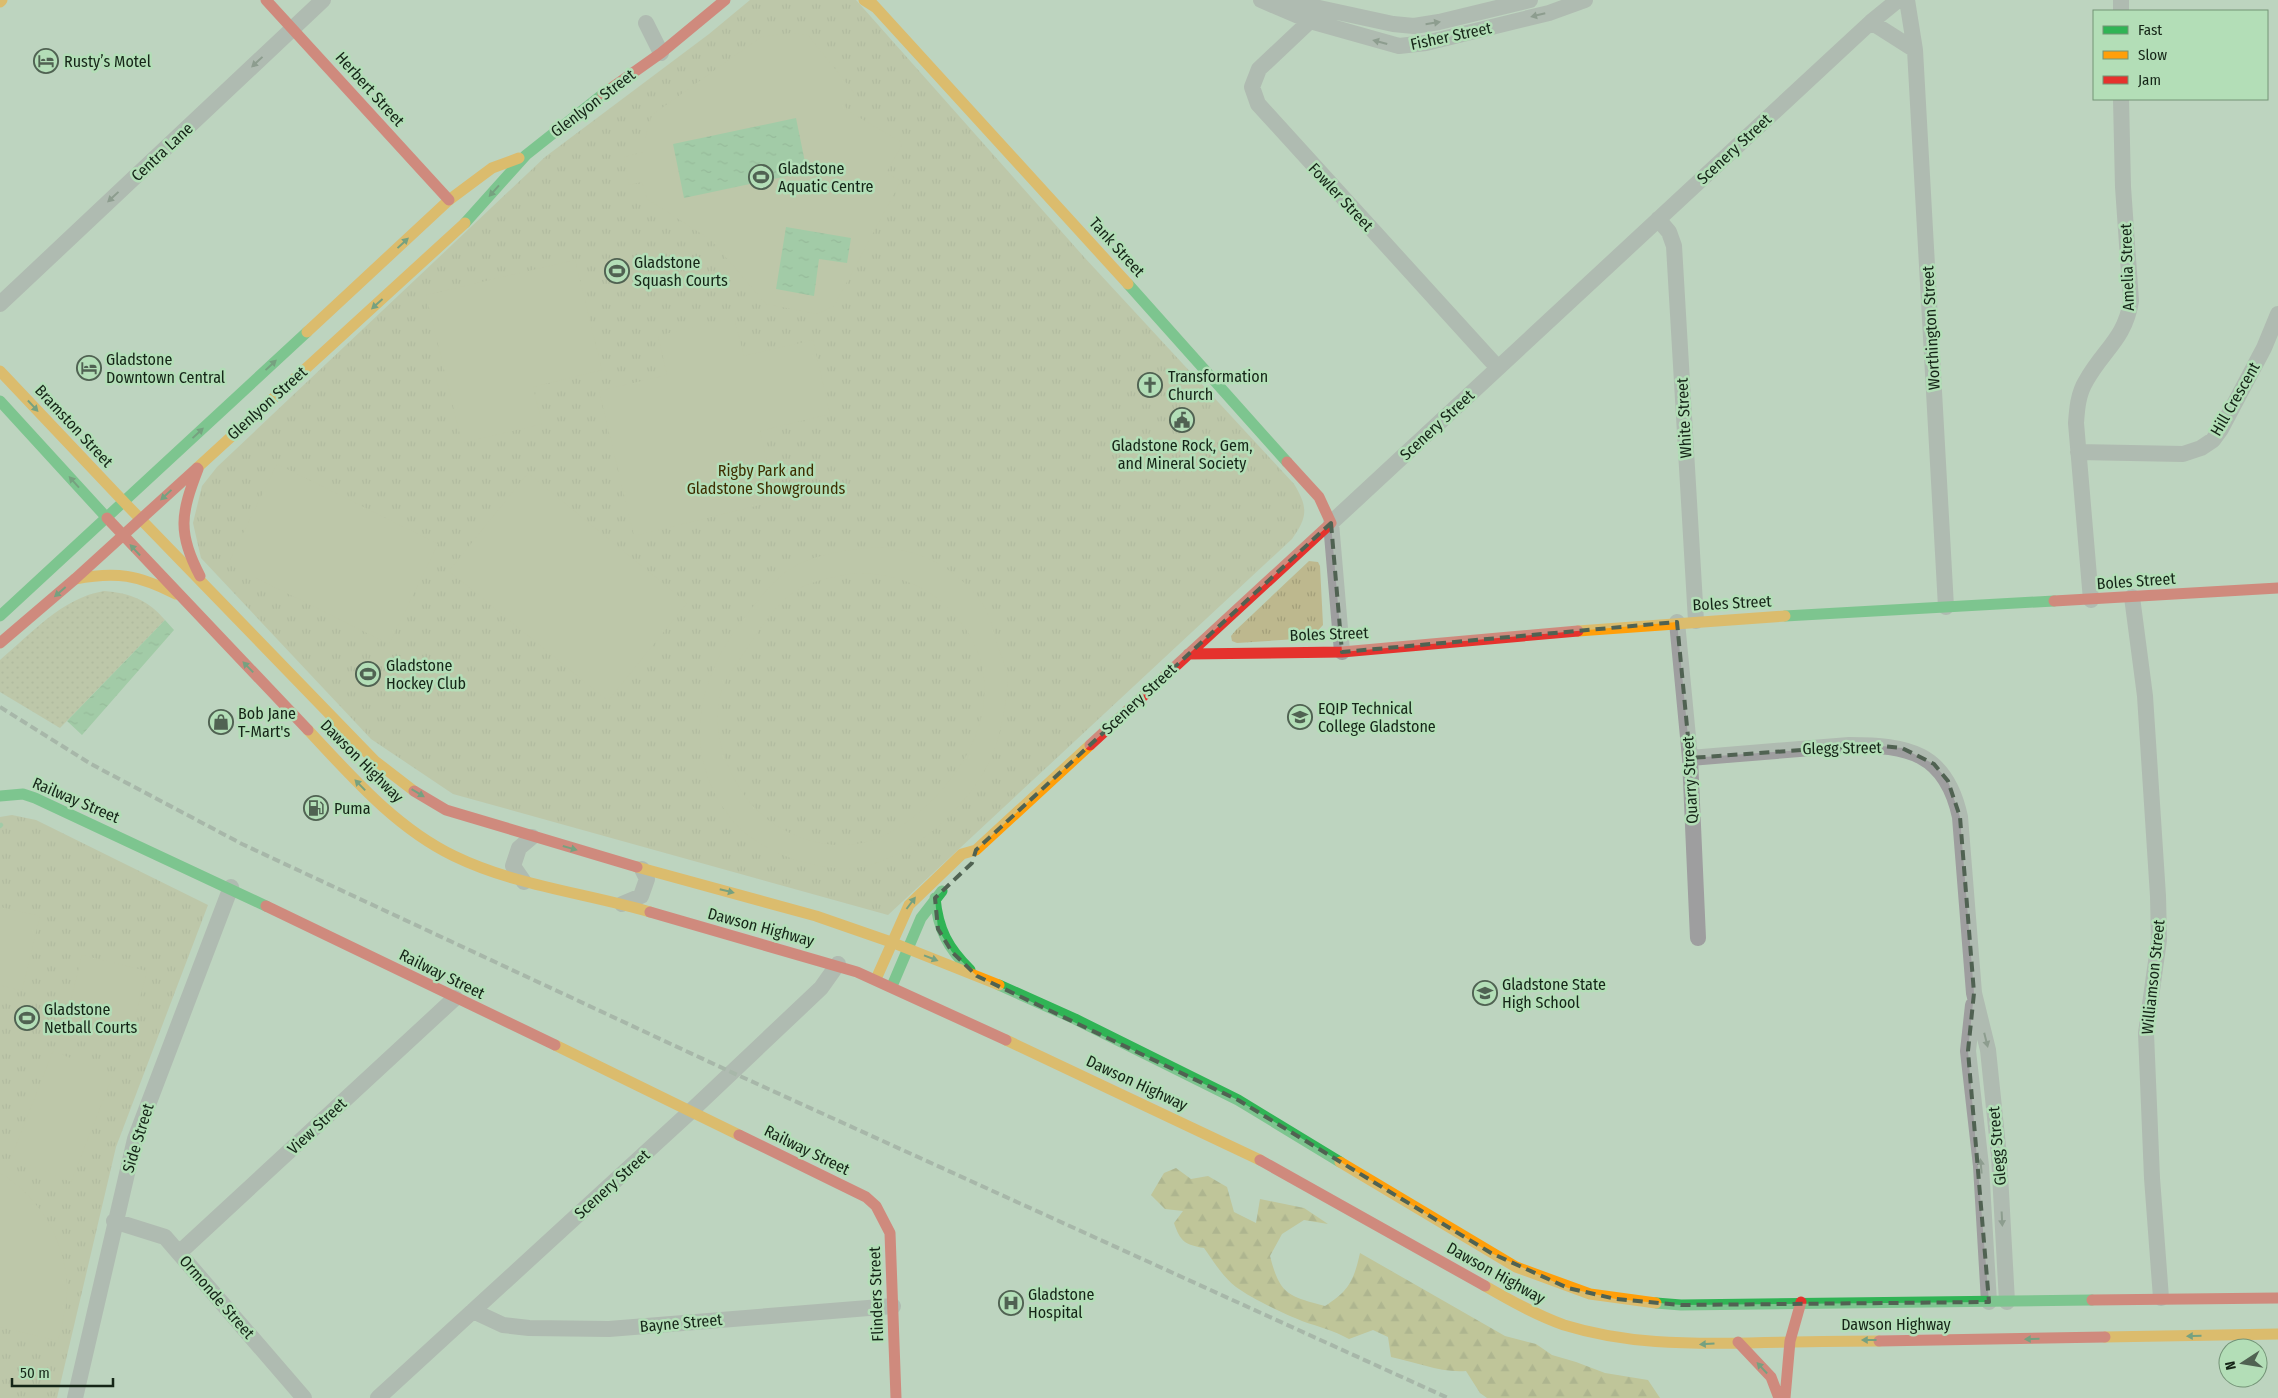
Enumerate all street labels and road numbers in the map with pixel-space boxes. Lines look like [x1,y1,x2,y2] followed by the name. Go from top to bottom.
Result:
[1409,18,1494,54] street label: Fisher Street
[332,48,409,131] street label: Herbert Street
[547,65,640,141] street label: Glenlyon Street
[1693,109,1776,188] street label: Scenery Street
[127,119,197,185] street label: Centra Lane
[1305,159,1378,236] street label: Fowler Street
[1085,213,1149,281] street label: Tank Street
[2116,222,2138,311] street label: Amelia Street
[1918,265,1944,391] street label: Worthington Street
[2206,358,2264,439] street label: Hill Crescent
[223,362,311,444] street label: Glenlyon Street
[1672,377,1696,459] street label: White Street
[31,381,118,472] street label: Bramston Street
[1396,385,1479,464] street label: Scenery Street
[2096,569,2177,593] street label: Boles Street
[1692,591,1773,615] street label: Boles Street
[1289,623,1370,645] street label: Boles Street
[1098,659,1181,738] street label: Scenery Street
[317,716,408,807] street label: Dawson Highway
[1678,735,1702,824] street label: Quarry Street
[1802,738,1883,758] street label: Glegg Street
[30,773,123,827] street label: Railway Street
[706,904,817,951] street label: Dawson Highway
[2138,918,2169,1035] street label: Williamson Street
[396,945,489,1003] street label: Railway Street
[1083,1051,1191,1115] street label: Dawson Highway
[284,1093,351,1158] street label: View Street
[118,1100,158,1175] street label: Side Street
[1984,1105,2010,1186] street label: Glegg Street
[761,1121,854,1179] street label: Railway Street
[571,1145,654,1223] street label: Scenery Street
[1444,1238,1549,1308] street label: Dawson Highway
[865,1245,887,1342] street label: Flinders Street
[176,1251,259,1343] street label: Ormonde Street
[639,1310,724,1336] street label: Bayne Street
[1841,1315,1952,1334] street label: Dawson Highway

